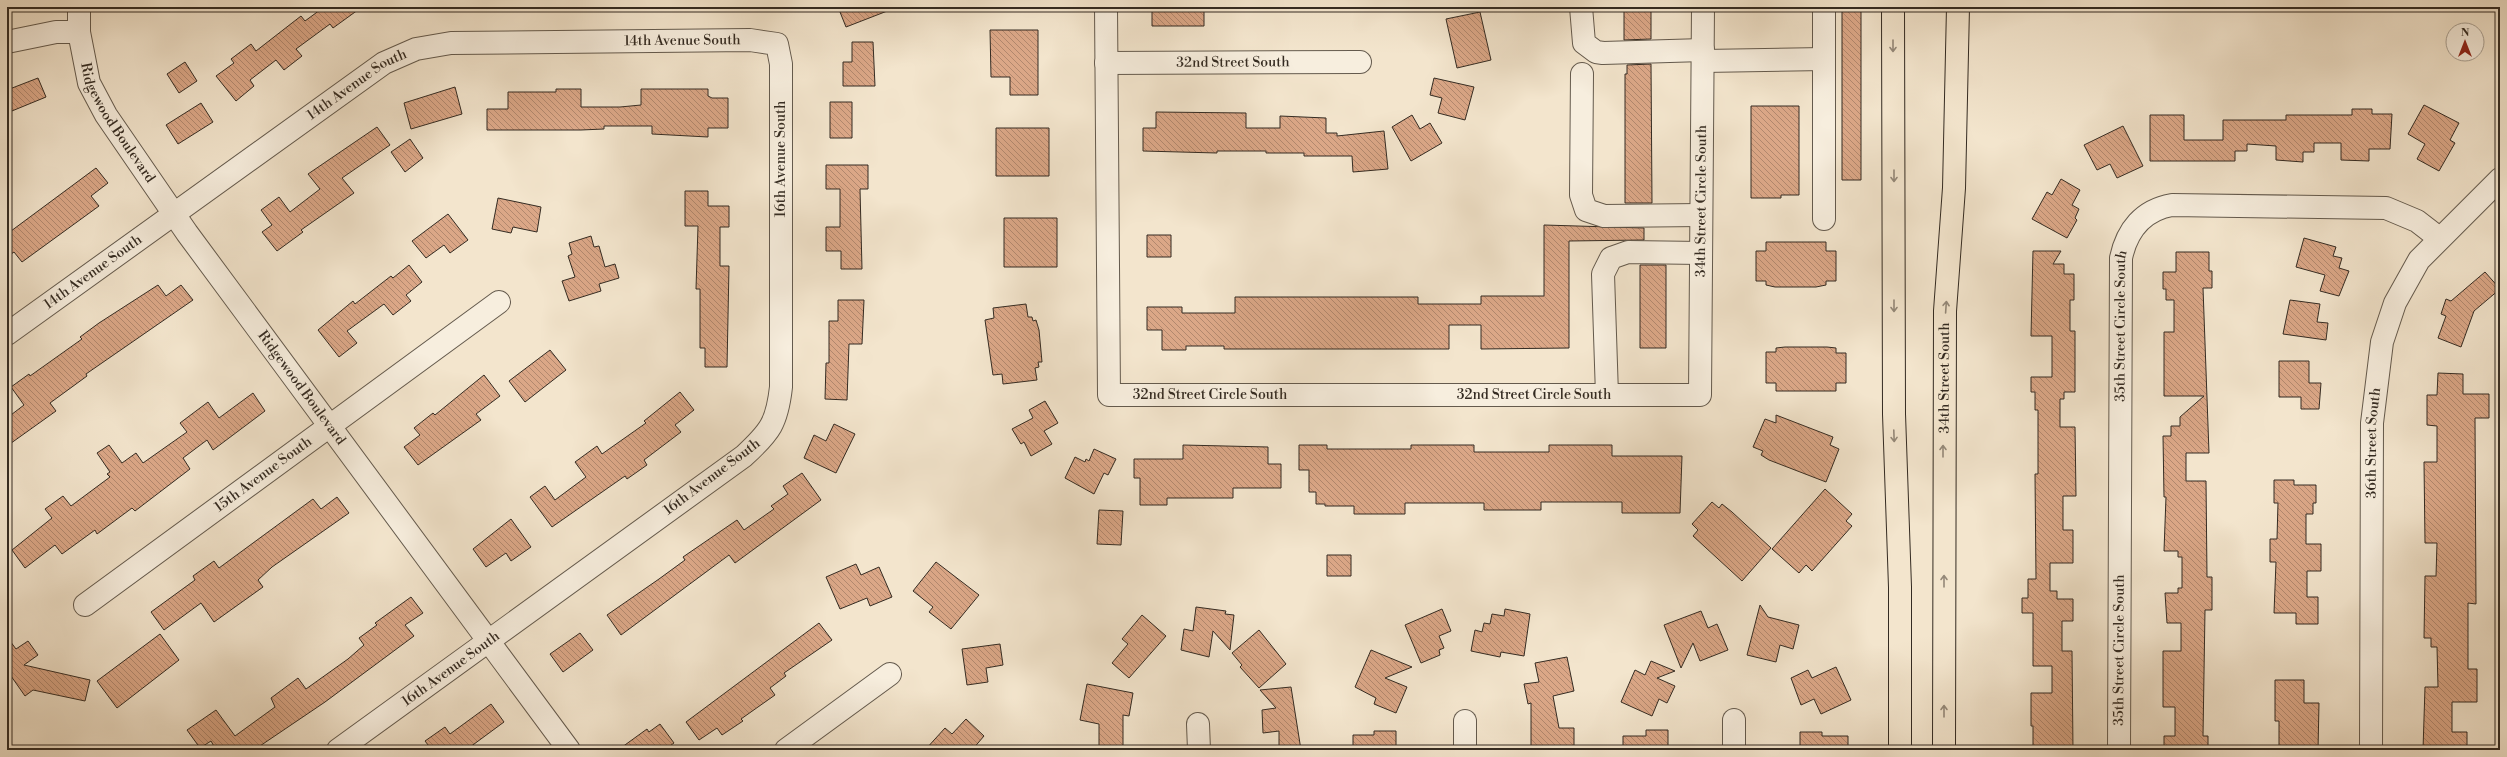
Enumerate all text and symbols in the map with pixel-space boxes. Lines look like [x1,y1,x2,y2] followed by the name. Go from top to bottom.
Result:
[2445,22,2485,62] north arrow
[2461,26,2470,40] text: N
[624,31,741,50] street label: 14th Avenue South
[1889,39,1897,52] one-way arrow
[304,45,410,124] street label: 14th Avenue South
[1176,53,1290,72] street label: 32nd Street South
[76,61,159,186] street label: Ridgewood Boulevard
[772,100,790,217] street label: 16th Avenue South
[1692,124,1711,277] street label: 34th Street Circle South
[1890,169,1898,182] one-way arrow
[40,230,146,313] street label: 14th Avenue South
[2111,248,2132,402] street label: 35th Street Circle South
[1890,299,1898,312] one-way arrow
[1942,301,1949,314] one-way arrow
[1936,322,1954,434] street label: 34th Street South
[253,327,350,449] street label: Ridgewood Boulevard
[1133,386,1288,404] street label: 32nd Street Circle South
[1457,386,1612,404] street label: 32nd Street Circle South
[2363,386,2385,499] street label: 36th Street South
[1891,429,1898,442] one-way arrow
[211,432,316,516] street label: 15th Avenue South
[660,434,765,519] street label: 16th Avenue South
[1939,445,1947,458] one-way arrow
[2110,574,2129,726] street label: 35th Street Circle South
[1940,575,1948,588] one-way arrow
[398,627,504,711] street label: 16th Avenue South
[1940,705,1948,718] one-way arrow

